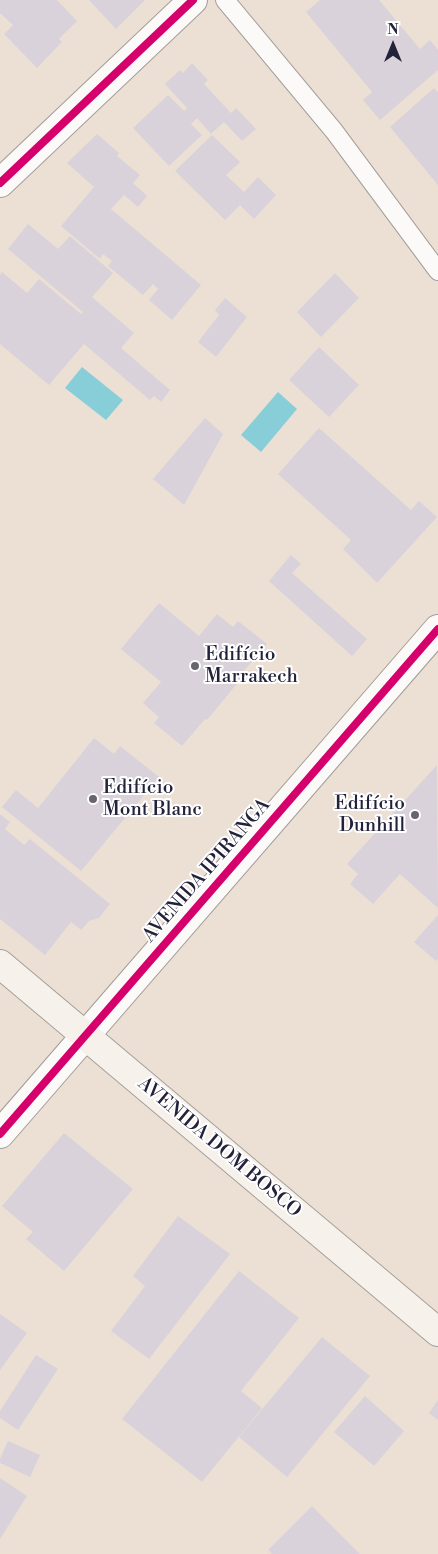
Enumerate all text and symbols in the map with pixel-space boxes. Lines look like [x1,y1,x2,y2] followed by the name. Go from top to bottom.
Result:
[368,20,418,70] north arrow
[387,21,399,39] text: N
[205,644,298,688] place label: Edifício Marrakech
[189,660,201,672] marker: Edifício Marrakech
[103,777,202,821] place label: Edifício Mont Blanc
[87,793,99,805] marker: Edifício Mont Blanc
[335,793,405,837] place label: Edifício Dunhill
[138,794,276,948] street label: AVENIDA IPIRANGA
[409,809,421,821] marker: Edifício Dunhill
[132,1073,306,1223] street label: AVENIDA DOM BOSCO

